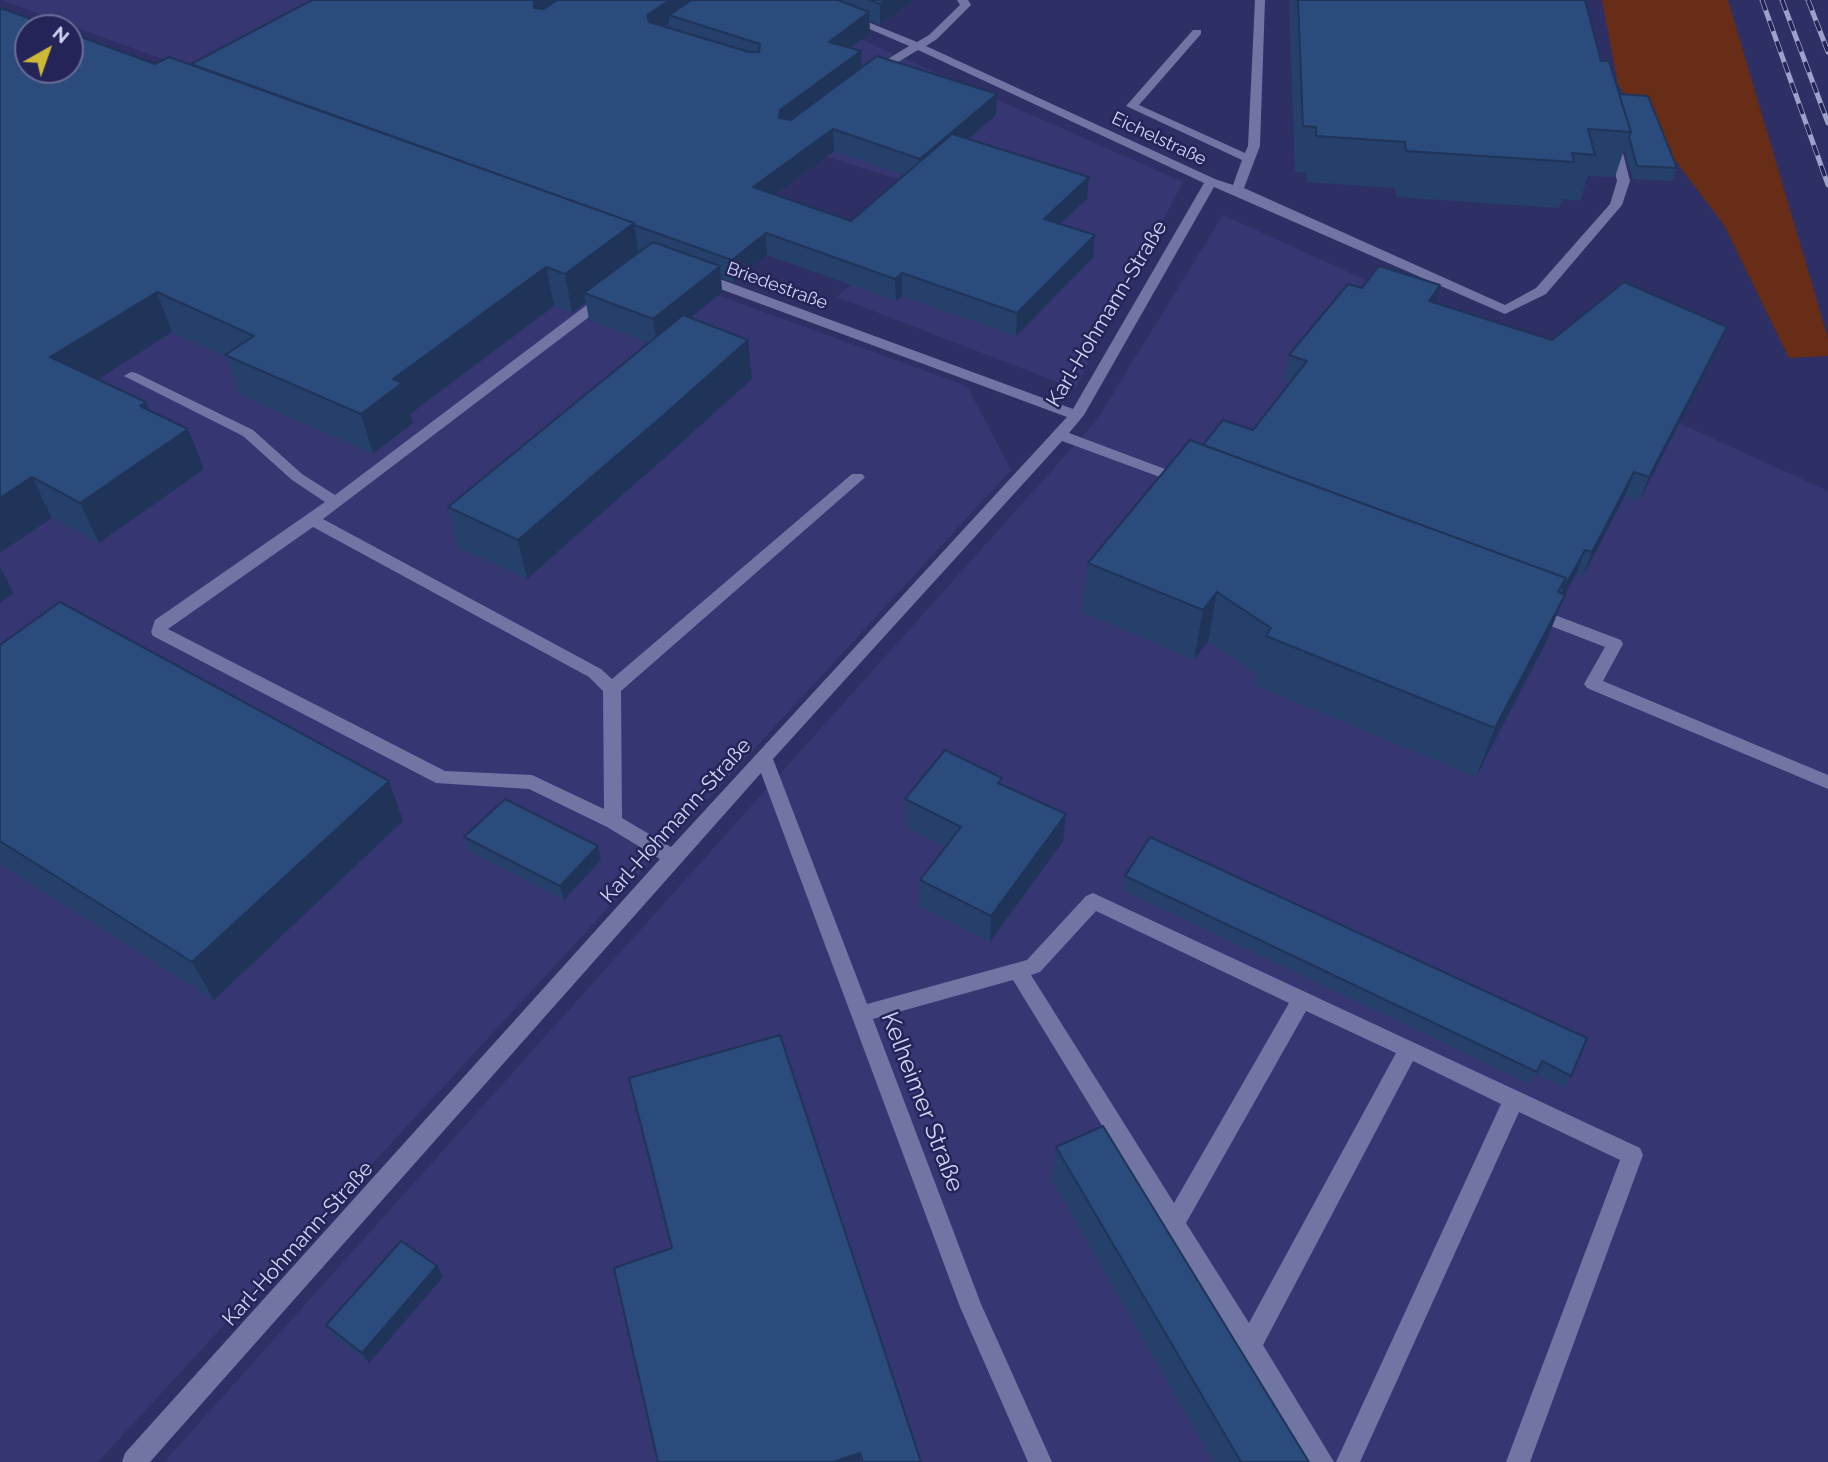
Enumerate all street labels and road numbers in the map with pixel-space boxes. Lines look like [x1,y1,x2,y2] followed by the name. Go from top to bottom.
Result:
[1108,108,1210,170] street label: Eichelstraße
[1041,216,1173,412] street label: Karl-Hohmann-Straße
[724,258,830,314] street label: Briedestraße
[595,733,757,909] street label: Karl-Hohmann-Straße
[874,1008,970,1196] street label: Kelheimer Straße
[217,1156,379,1332] street label: Karl-Hohmann-Straße

